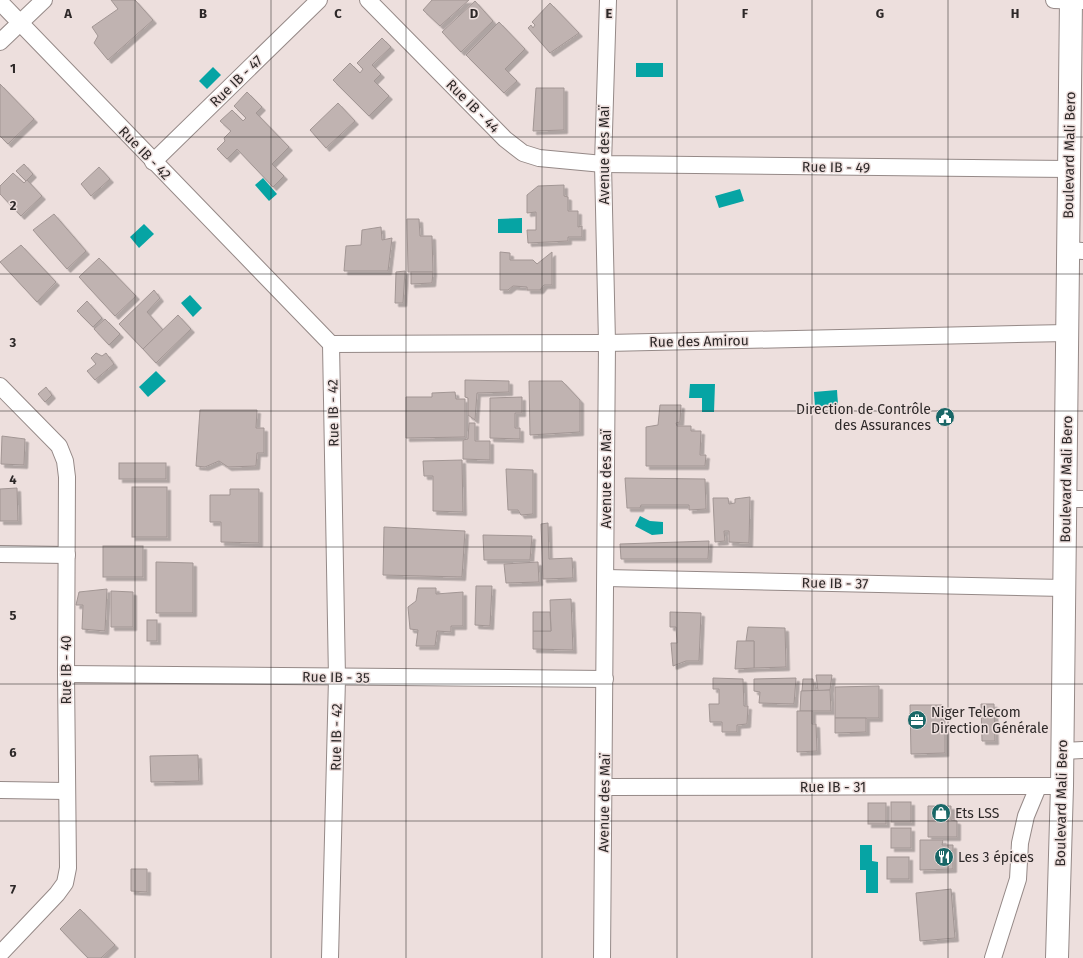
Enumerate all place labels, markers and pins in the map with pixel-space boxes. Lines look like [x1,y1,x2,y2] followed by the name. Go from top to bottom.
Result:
[796,401,931,434] place label: Direction de Contrôle des Assurances
[934,406,956,428] public building icon: Direction de Contrôle des Assurances
[931,704,1049,737] place label: Niger Telecom Direction Générale
[906,709,928,731] office icon: Niger Telecom Direction Générale
[930,802,952,824] shop icon: Ets LSS
[955,805,1000,822] place label: Ets LSS
[933,846,955,868] restaurant icon: Les 3 épices
[958,849,1034,866] place label: Les 3 épices

